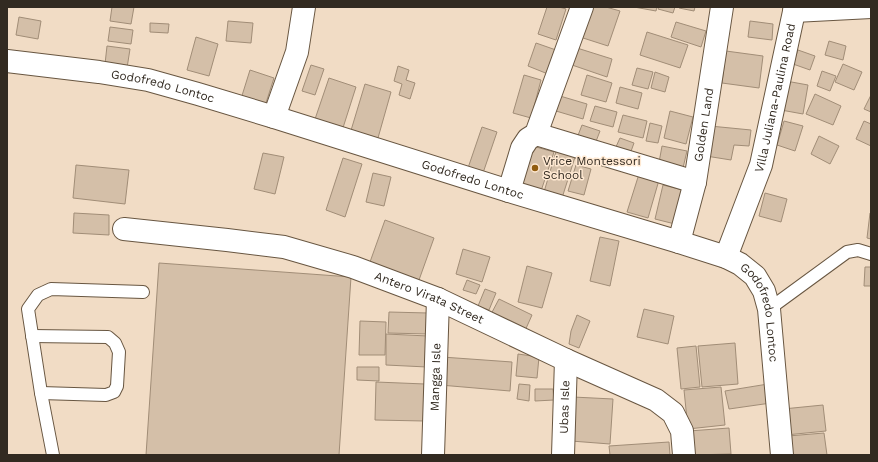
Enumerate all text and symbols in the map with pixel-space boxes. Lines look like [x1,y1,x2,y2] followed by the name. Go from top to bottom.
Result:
[752,22,798,175] street label: Villa Juliana-Paulina Road
[110,67,216,106] street label: Godofredo Lontoc
[691,87,716,163] street label: Golden Land
[543,154,641,182] place label: Vrice Montessori School
[420,157,526,202] street label: Godofredo Lontoc
[530,163,540,173] marker: Vrice Montessori School
[737,260,781,363] street label: Godofredo Lontoc
[373,269,486,327] street label: Antero Virata Street
[427,343,444,411] street label: Mangga Isle
[557,380,572,434] street label: Ubas Isle

